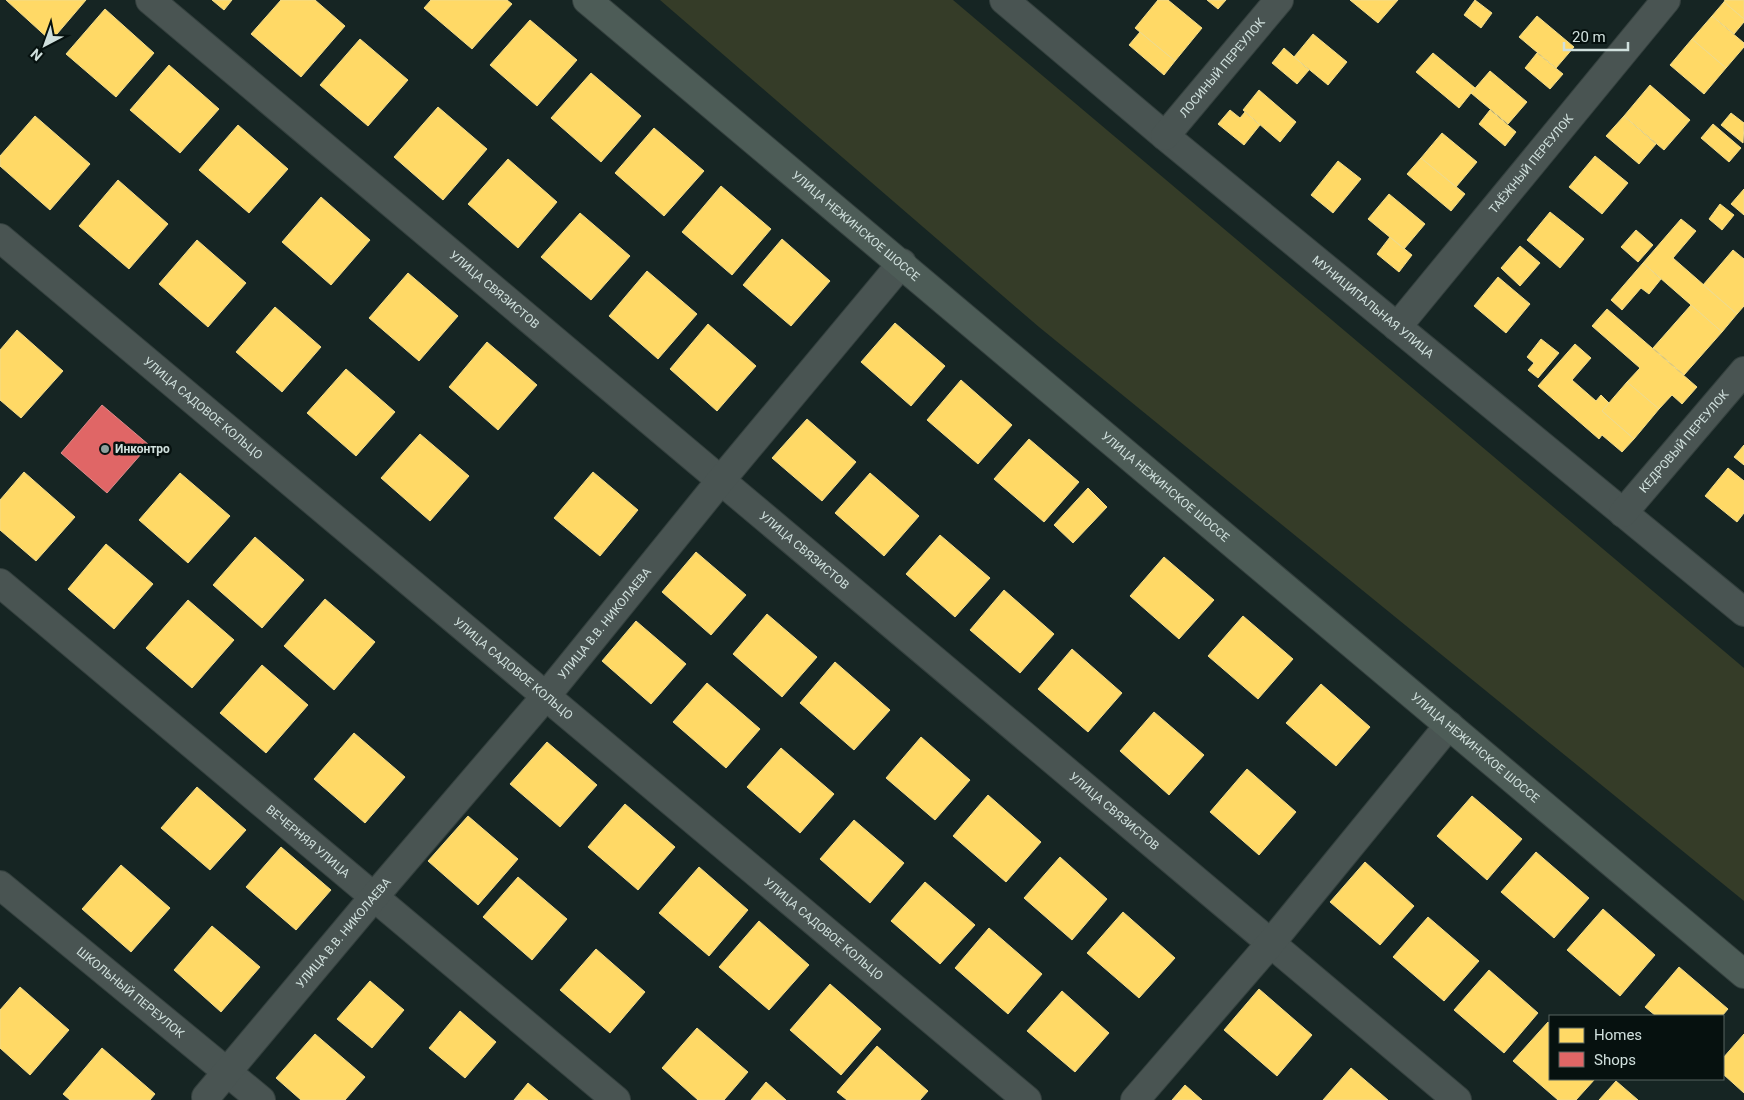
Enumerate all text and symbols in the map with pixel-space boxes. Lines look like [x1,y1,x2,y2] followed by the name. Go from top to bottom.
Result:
[1177,15,1268,120] street label: ЛОСИНЫЙ ПЕРЕУЛОК
[20,20,70,70] north arrow
[1564,20,1628,52] scale bar
[1572,28,1606,46] text: 20 m
[27,46,45,64] text: N
[1486,111,1576,216] street label: ТАЁЖНЫЙ ПЕРЕУЛОК
[789,168,922,284] street label: УЛИЦА НЕЖИНСКОЕ ШОССЕ
[447,248,542,332] street label: УЛИЦА СВЯЗИСТОВ
[1309,253,1437,361] street label: МУНИЦИПАЛЬНАЯ УЛИЦА
[141,354,265,462] street label: УЛИЦА САДОВОЕ КОЛЬЦО
[1636,387,1732,496] street label: КЕДРОВЫЙ ПЕРЕУЛОК
[1099,429,1232,545] street label: УЛИЦА НЕЖИНСКОЕ ШОССЕ
[115,442,170,456] place label: Инконтро
[99,443,111,455] marker: Инконтро
[756,509,852,592] street label: УЛИЦА СВЯЗИСТОВ
[555,565,654,682] street label: УЛИЦА В.В. НИКОЛАЕВА
[451,615,576,723] street label: УЛИЦА САДОВОЕ КОЛЬЦО
[1408,690,1542,806] street label: УЛИЦА НЕЖИНСКОЕ ШОССЕ
[1066,770,1162,853] street label: УЛИЦА СВЯЗИСТОВ
[263,802,353,881] street label: ВЕЧЕРНЯЯ УЛИЦА
[293,875,394,991] street label: УЛИЦА В.В. НИКОЛАЕВА
[761,875,886,983] street label: УЛИЦА САДОВОЕ КОЛЬЦО
[74,944,187,1041] street label: ШКОЛЬНЫЙ ПЕРЕУЛОК
[1549,1015,1724,1080] legend
[1594,1026,1642,1044] text: Homes
[1594,1051,1636,1069] text: Shops

